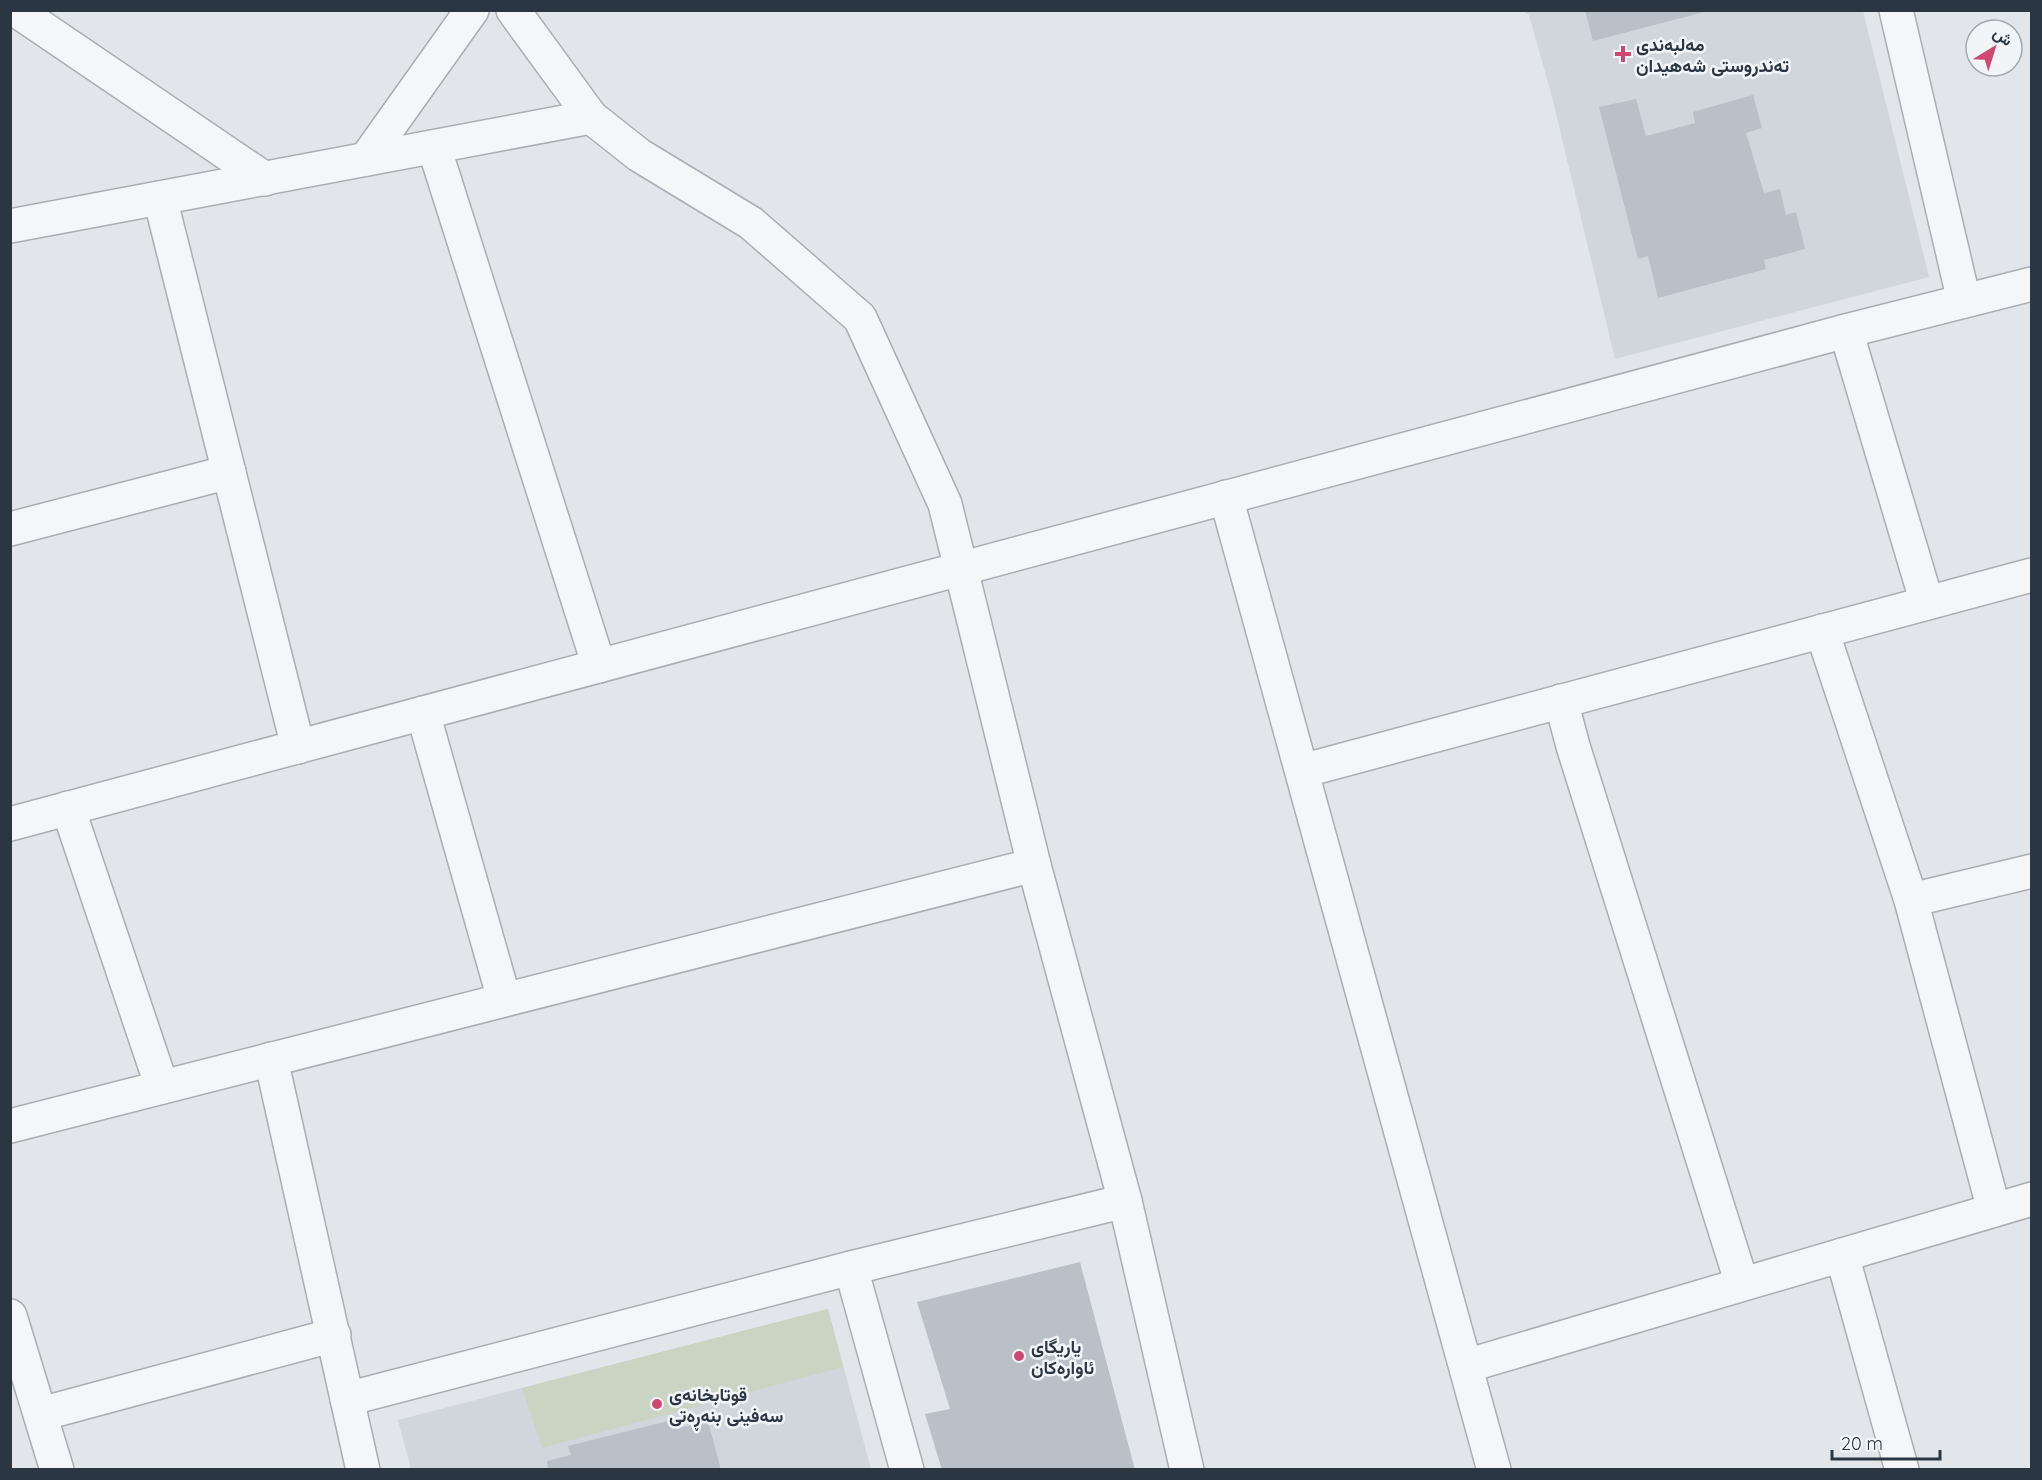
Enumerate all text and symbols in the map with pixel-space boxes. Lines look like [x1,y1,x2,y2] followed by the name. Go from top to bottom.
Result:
[1964,18,2024,78] north arrow
[1989,22,2017,50] text: ش
[1636,33,1789,77] place label: مەلبەندی تەندروستی شەهیدان
[1614,45,1632,63] marker: مەلبەندی تەندروستی شەهیدان
[1031,1335,1094,1379] place label: یاریگای ئاوارەکان
[1012,1349,1026,1363] marker: یاریگای ئاوارەکان
[669,1383,783,1431] place label: قوتابخانەی سەفینی بنەڕەتی
[650,1397,664,1411] marker: قوتابخانەی سەفینی بنەڕەتی
[1832,1423,1940,1461] scale bar
[1841,1432,1883,1455] text: 20 m

